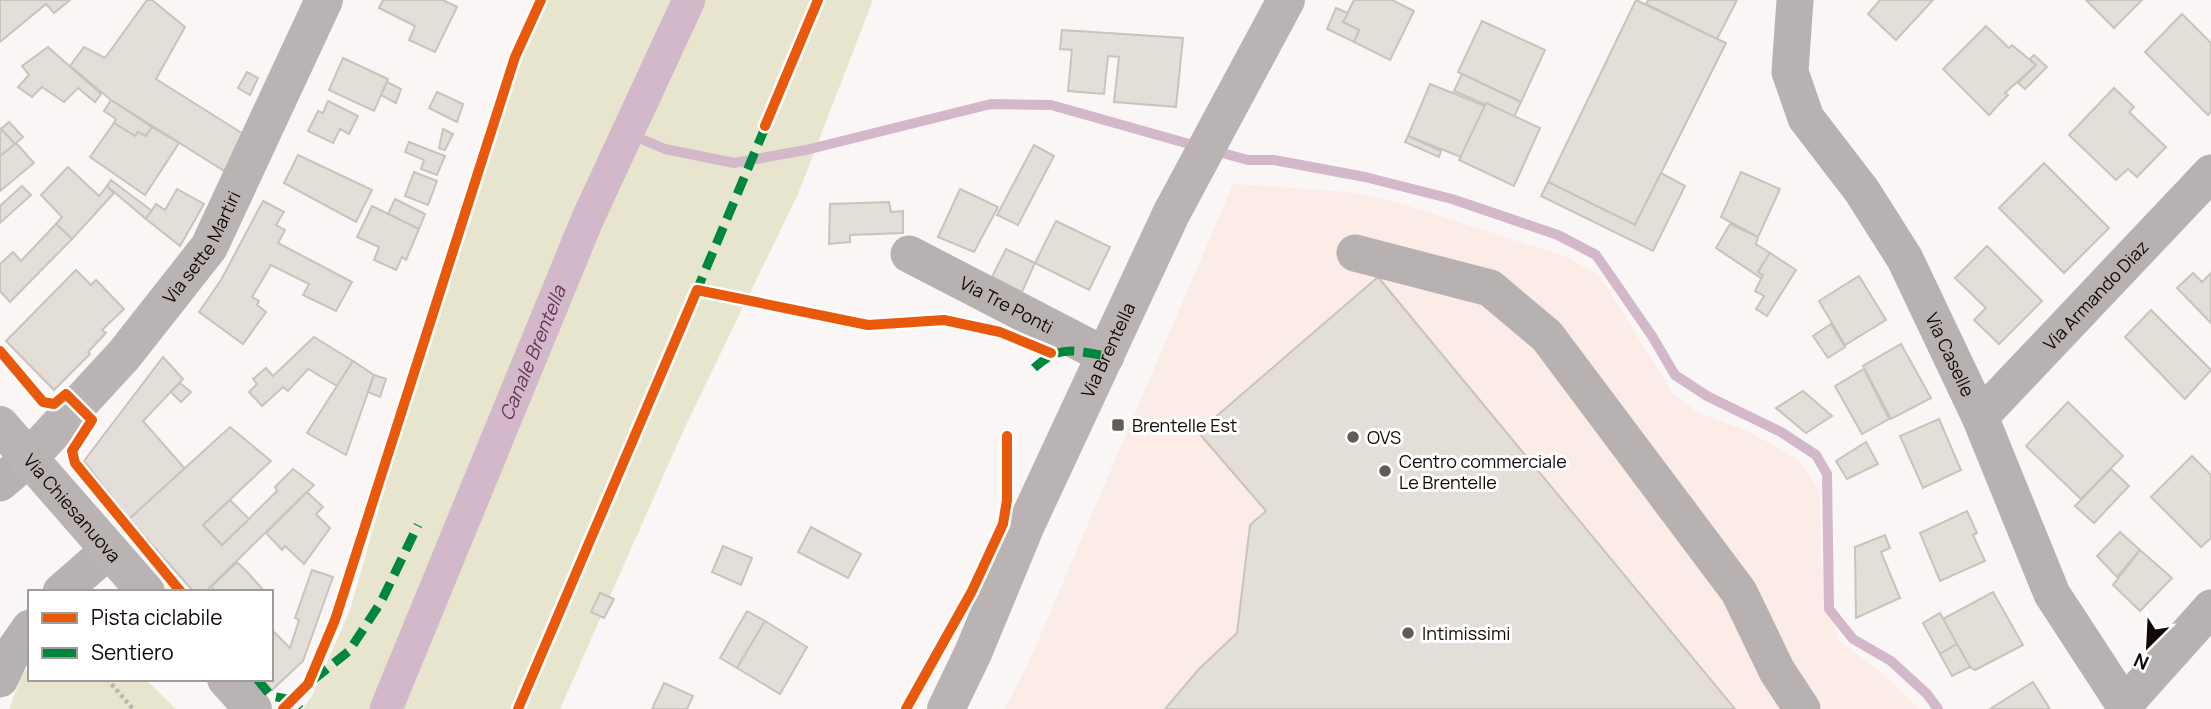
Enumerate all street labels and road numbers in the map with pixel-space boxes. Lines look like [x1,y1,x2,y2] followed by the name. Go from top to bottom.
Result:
[157,187,246,308] street label: Via sette Martiri
[2038,235,2153,355] street label: Via Armando Diaz
[956,270,1058,339] street label: Via Tre Ponti
[1075,298,1140,401] street label: Via Brentella
[1920,309,1980,400] street label: Via Caselle
[18,449,126,567] street label: Via Chiesanuova

